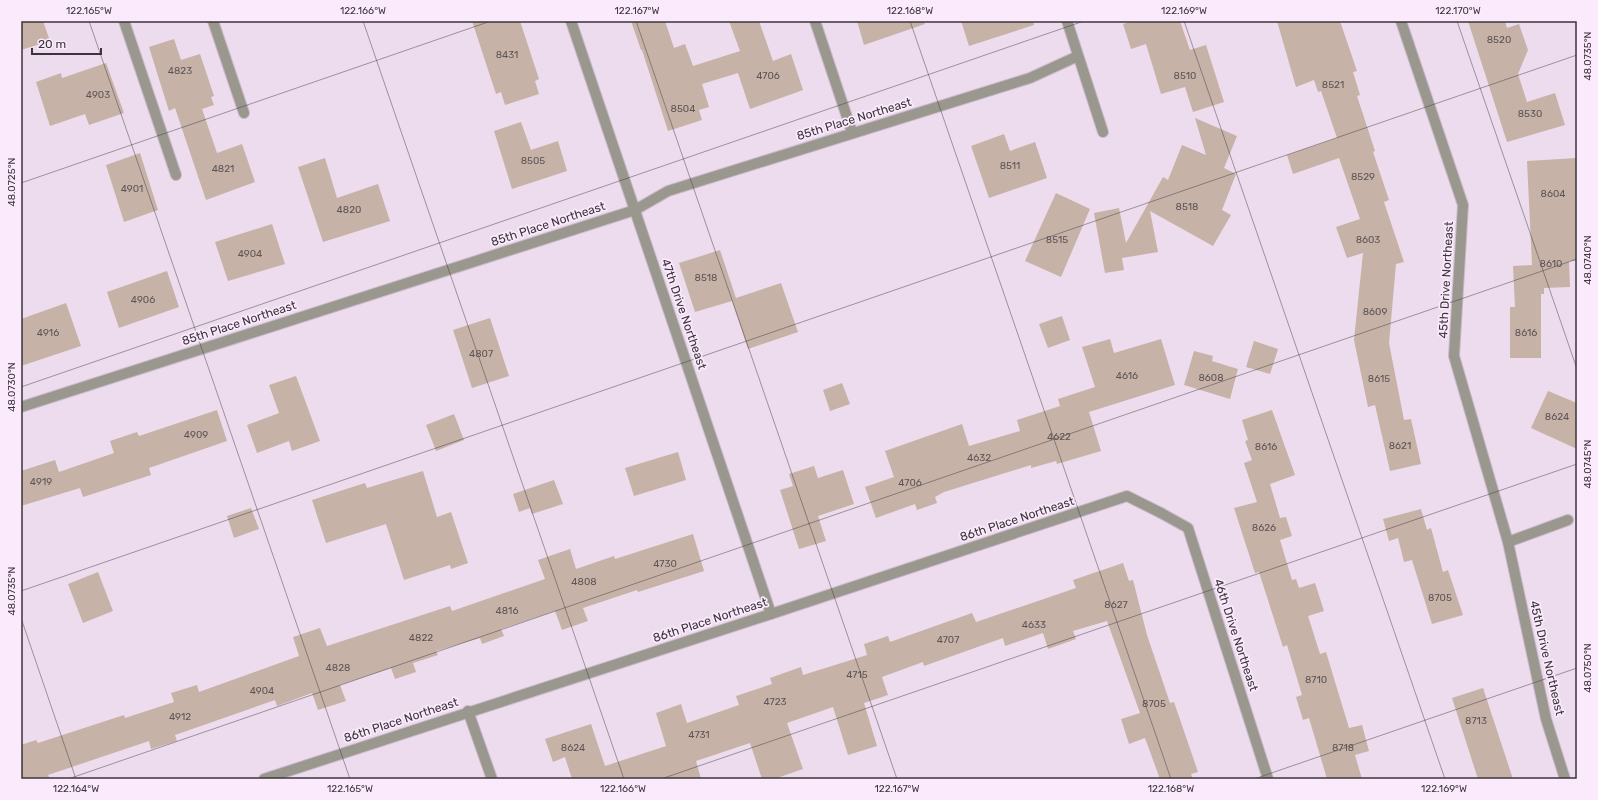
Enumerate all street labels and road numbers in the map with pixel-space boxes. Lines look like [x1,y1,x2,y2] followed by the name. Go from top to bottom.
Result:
[795,95,913,143] street label: 85th Place Northeast
[489,199,607,249] street label: 85th Place Northeast
[1436,221,1456,339] street label: 45th Drive Northeast
[658,257,710,371] street label: 47th Drive Northeast
[180,298,298,348] street label: 85th Place Northeast
[958,494,1076,544] street label: 86th Place Northeast
[1211,577,1261,693] street label: 46th Drive Northeast
[651,595,769,645] street label: 86th Place Northeast
[1527,599,1567,717] street label: 45th Drive Northeast
[342,695,460,745] street label: 86th Place Northeast

